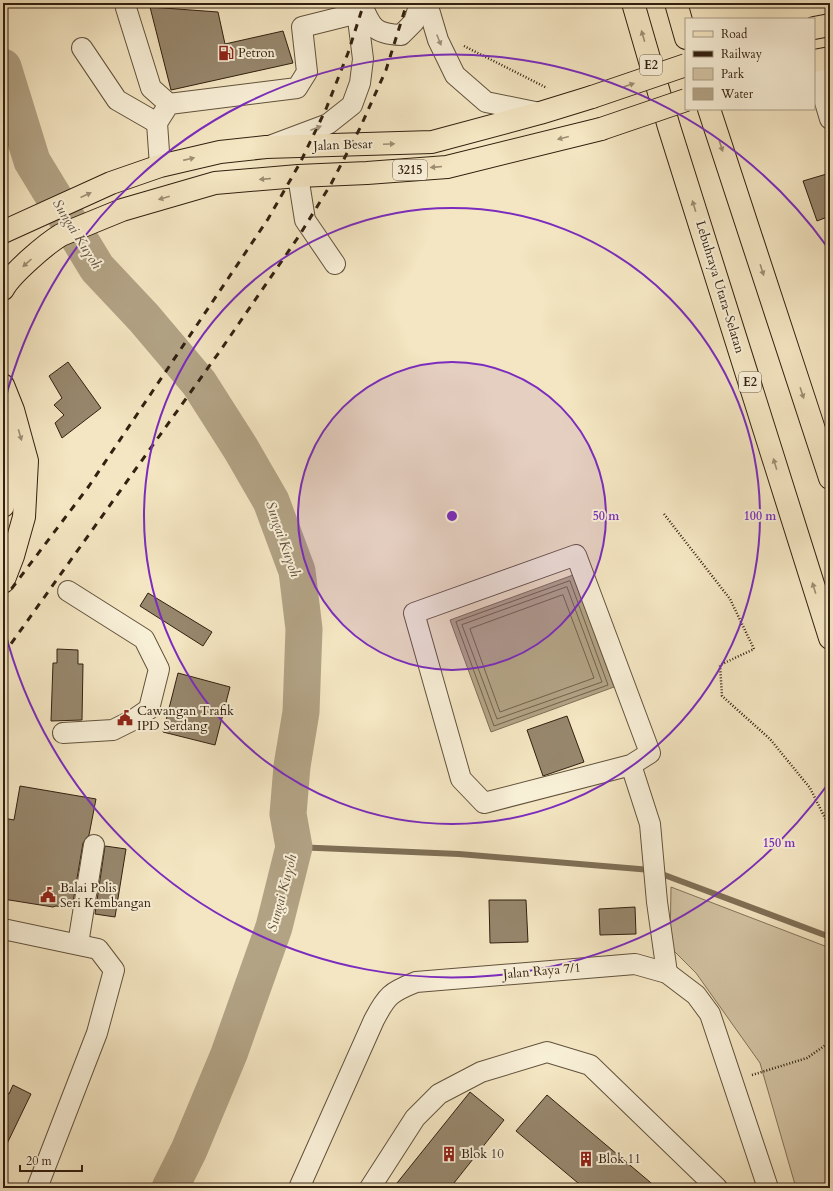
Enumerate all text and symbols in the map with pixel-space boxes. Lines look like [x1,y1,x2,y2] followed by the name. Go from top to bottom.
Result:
[685,18,815,110] legend
[721,26,748,42] text: Road
[640,29,646,41] one-way arrow
[436,35,442,47] one-way arrow
[217,44,235,62] fuel station icon: Petron
[238,44,275,62] place label: Petron
[721,46,763,62] text: Railway
[640,55,662,75] road number: E2
[721,66,745,82] text: Park
[624,81,636,87] one-way arrow
[720,86,754,102] text: Water
[310,125,322,131] one-way arrow
[311,135,373,155] street label: Jalan Besar
[556,136,569,142] one-way arrow
[383,140,395,147] one-way arrow
[719,140,725,152] one-way arrow
[182,156,195,162] one-way arrow
[393,160,427,180] road number: 3215
[430,164,442,171] one-way arrow
[259,175,271,182] one-way arrow
[80,191,92,197] one-way arrow
[48,195,106,273] water label: Sungai Kuyoh
[158,195,170,201] one-way arrow
[691,200,697,212] one-way arrow
[691,219,749,356] street label: Lebuhraya Utara–Selatan
[22,259,32,268] one-way arrow
[759,264,765,276] one-way arrow
[739,372,761,392] road number: E2
[799,388,805,400] one-way arrow
[17,429,23,441] one-way arrow
[772,457,778,469] one-way arrow
[261,498,305,580] water label: Sungai Kuyoh
[593,508,620,524] text: 50 m
[744,508,777,524] text: 100 m
[445,509,459,523] centre of rings
[811,581,817,593] one-way arrow
[137,702,234,735] place label: Cawangan Trafik IPD Serdang
[116,709,134,727] public building icon: Cawangan Trafik IPD Serdang
[763,835,796,851] text: 150 m
[263,852,302,934] water label: Sungai Kuyoh
[60,879,152,912] place label: Balai Polis Seri Kembangan
[39,886,57,904] public building icon: Balai Polis Seri Kembangan
[500,959,582,984] street label: Jalan Raya 7/1
[440,1145,458,1163] building icon: Blok 10
[461,1145,504,1163] place label: Blok 10
[20,1147,82,1173] scale bar
[577,1150,595,1168] building icon: Blok 11
[598,1150,641,1168] place label: Blok 11
[26,1153,53,1169] text: 20 m

